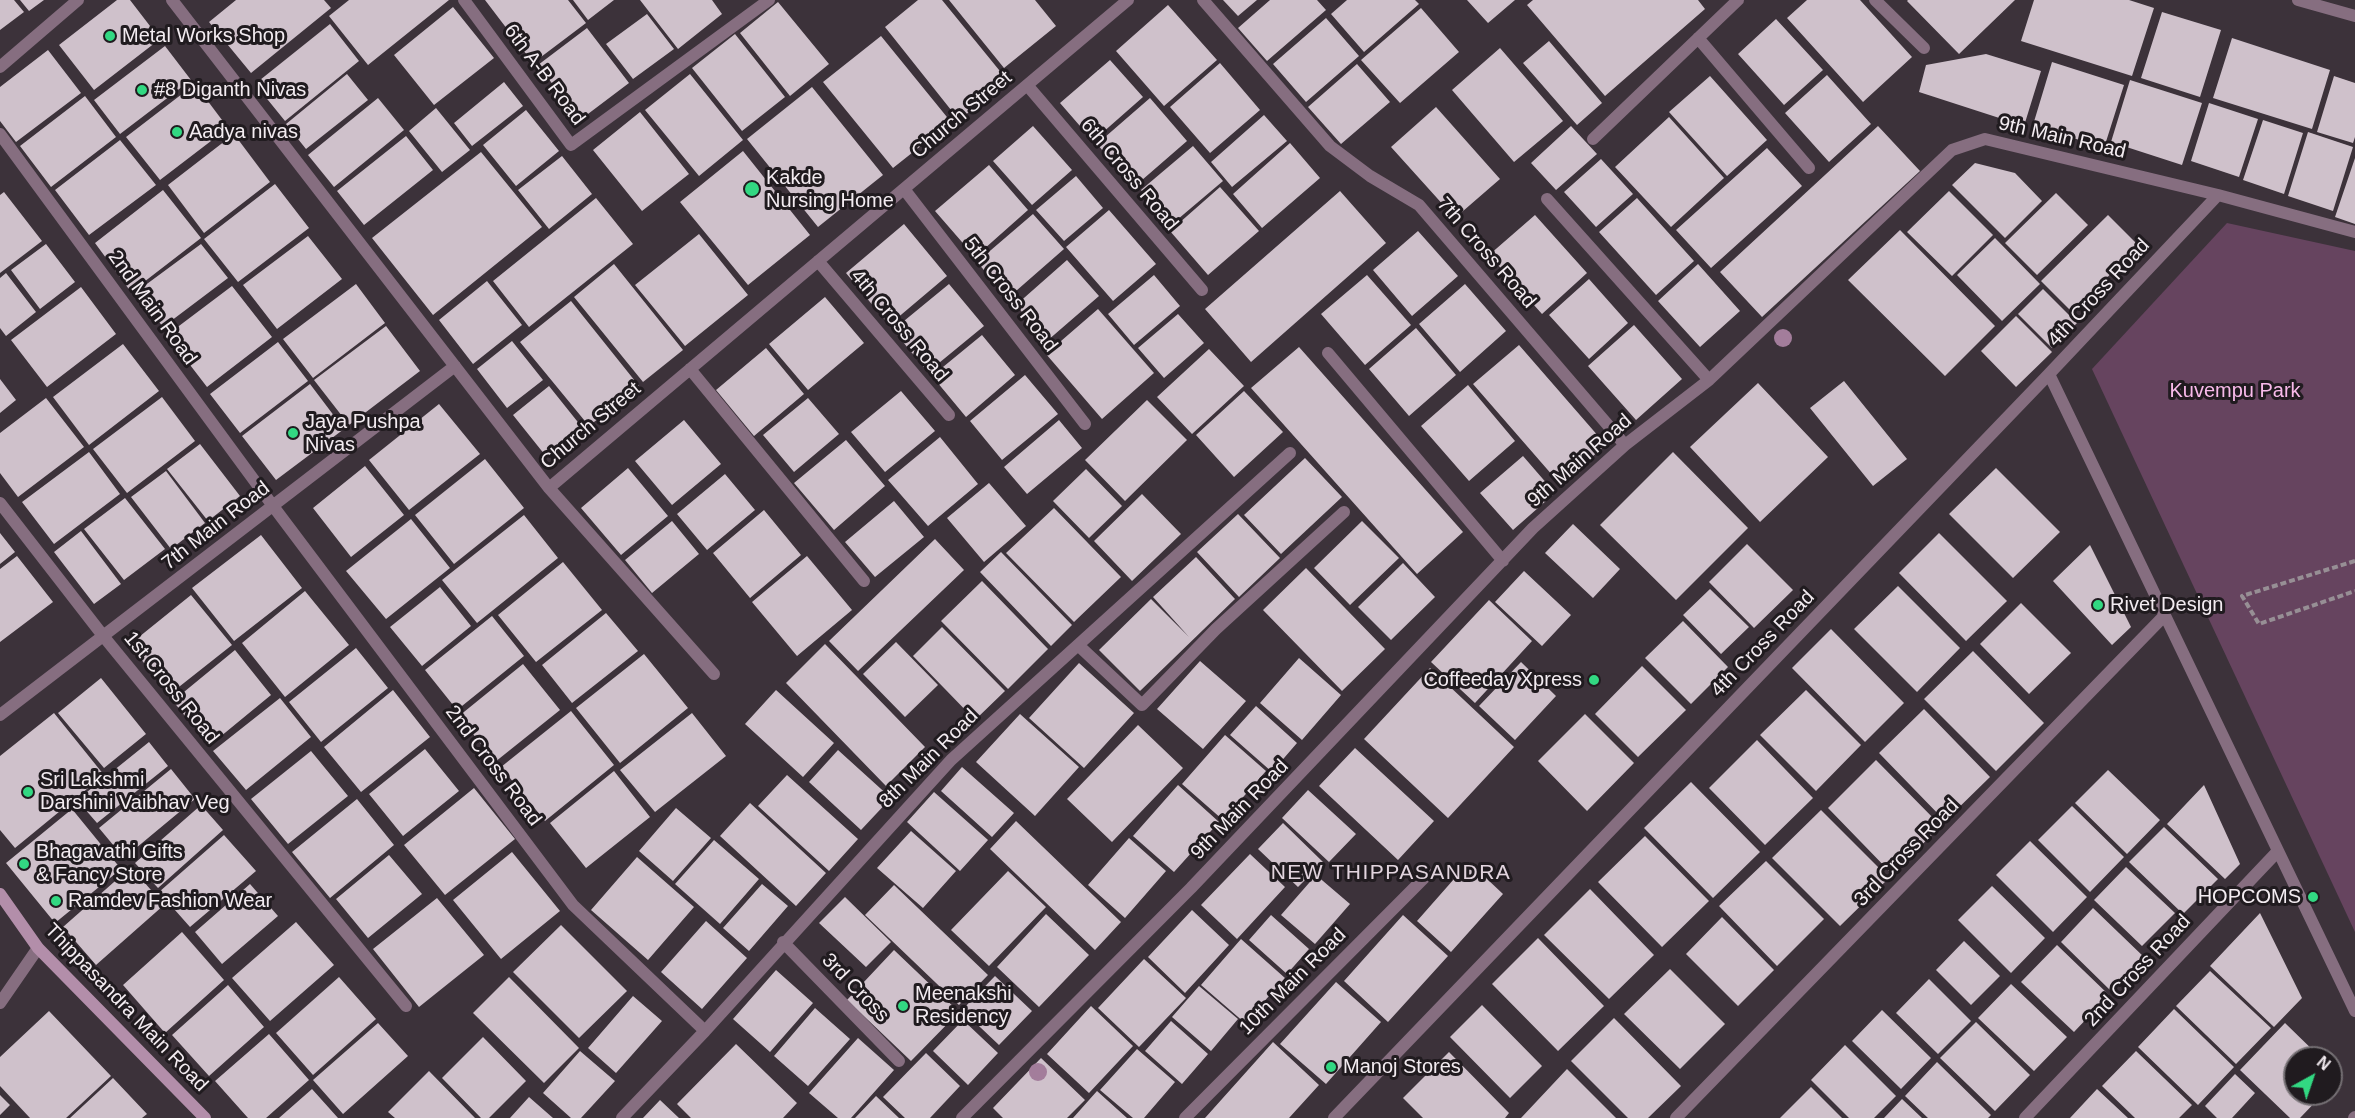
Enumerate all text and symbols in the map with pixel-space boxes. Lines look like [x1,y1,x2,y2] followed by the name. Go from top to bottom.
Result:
[498,20,590,130] street label: 6th A-B Road
[122,24,285,48] place label: Metal Works Shop
[103,29,117,43] marker: Metal Works Shop
[907,66,1017,164] street label: Church Street
[154,78,306,102] place label: #8 Diganth Nivas
[135,83,149,97] marker: #8 Diganth Nivas
[1996,112,2128,164] street label: 9th Main Road
[1075,114,1183,236] street label: 6th Cross Road
[189,120,298,144] place label: Aadya nivas
[170,125,184,139] marker: Aadya nivas
[766,166,894,213] place label: Kakde Nursing Home
[743,180,761,198] marker: Kakde Nursing Home
[1431,193,1541,313] street label: 7th Cross Road
[958,233,1062,357] street label: 5th Cross Road
[2043,234,2155,352] street label: 4th Cross Road
[102,246,202,370] street label: 2nd Main Road
[845,265,953,387] street label: 4th Cross Road
[536,377,646,475] street label: Church Street
[2169,379,2301,403] park label: Kuvempu Park
[1523,409,1637,513] street label: 9th Main Road
[305,410,421,457] place label: Jaya Pushpa Nivas
[286,426,300,440] marker: Jaya Pushpa Nivas
[157,477,275,575] street label: 7th Main Road
[1706,586,1820,702] street label: 4th Cross Road
[2110,593,2223,617] place label: Rivet Design
[2091,598,2105,612] marker: Rivet Design
[118,627,224,749] street label: 1st Cross Road
[1423,668,1582,692] place label: Coffeeday Xpress
[1587,673,1601,687] marker: Coffeeday Xpress
[440,701,546,831] street label: 2nd Cross Road
[875,705,983,813] street label: 8th Main Road
[1186,755,1294,865] street label: 9th Main Road
[40,768,230,815] place label: Sri Lakshmi Darshini Vaibhav Veg
[21,785,35,799] marker: Sri Lakshmi Darshini Vaibhav Veg
[1850,794,1964,912] street label: 3rd Cross Road
[36,840,183,887] place label: Bhagavathi Gifts & Fancy Store
[17,857,31,871] marker: Bhagavathi Gifts & Fancy Store
[1271,860,1511,886] district label: NEW THIPPASANDRA
[2198,885,2301,909] place label: HOPCOMS
[68,889,272,913] place label: Ramdev Fashion Wear
[2306,890,2320,904] marker: HOPCOMS
[49,894,63,908] marker: Ramdev Fashion Wear
[2080,910,2196,1032] street label: 2nd Cross Road
[39,919,213,1097] street label: Thippasandra Main Road
[1235,924,1351,1040] street label: 10th Main Road
[816,948,894,1028] street label: 3rd Cross
[915,982,1012,1029] place label: Meenakshi Residency
[896,999,910,1013] marker: Meenakshi Residency
[2283,1046,2343,1106] north arrow
[2314,1053,2333,1074] text: N
[1343,1055,1461,1079] place label: Manoj Stores
[1324,1060,1338,1074] marker: Manoj Stores

